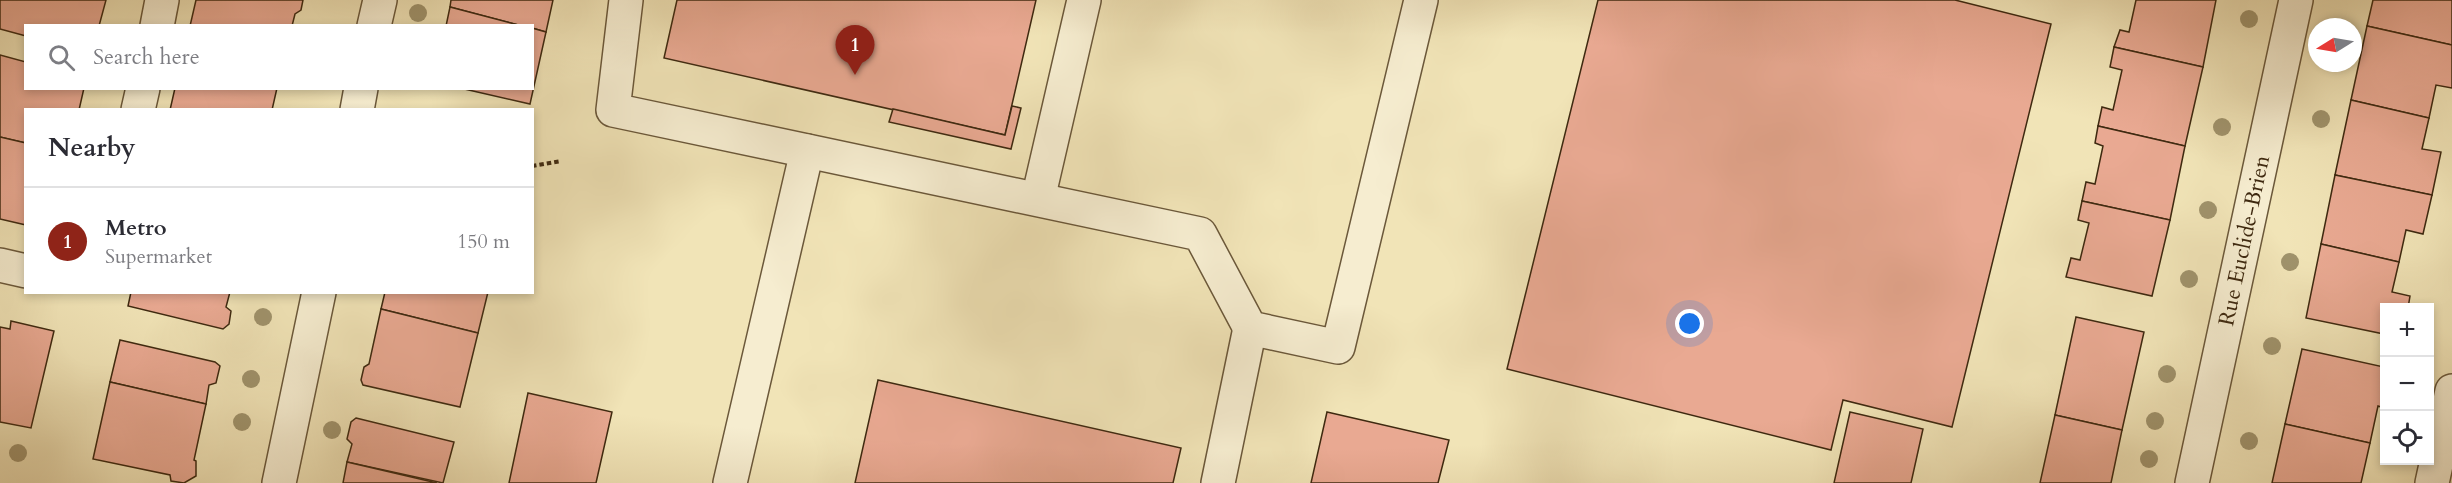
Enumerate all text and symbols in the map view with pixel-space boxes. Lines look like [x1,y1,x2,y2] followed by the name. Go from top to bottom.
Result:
[2308,18,2362,72] north arrow
[24,24,534,90] search box
[836,26,874,75] pin: 1
[45,41,78,74] icon: search
[93,42,200,72] text: Search here
[48,130,136,165] text: Nearby
[2211,152,2277,329] street label: Rue Euclide-Brien
[105,213,167,243] text: Metro
[62,228,73,255] text: 1
[457,228,510,255] text: 150 m
[105,243,212,270] text: Supermarket
[2380,303,2434,465] map controls
[2380,303,2434,357] button: +
[1675,309,1704,338] your location
[2380,357,2434,411] button: −
[2380,411,2434,465] button: locate

